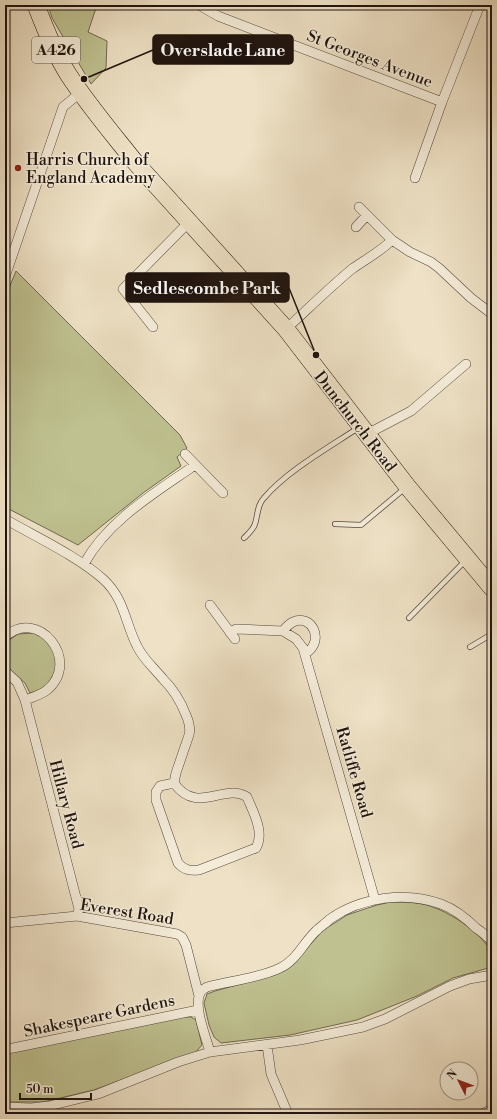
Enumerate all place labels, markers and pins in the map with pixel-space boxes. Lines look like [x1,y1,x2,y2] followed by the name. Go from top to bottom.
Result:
[153,35,293,64] callout: Overslade Lane
[26,150,155,188] place label: Harris Church of England Academy
[13,163,23,173] marker: Harris Church of England Academy
[126,273,289,302] callout: Sedlescombe Park

